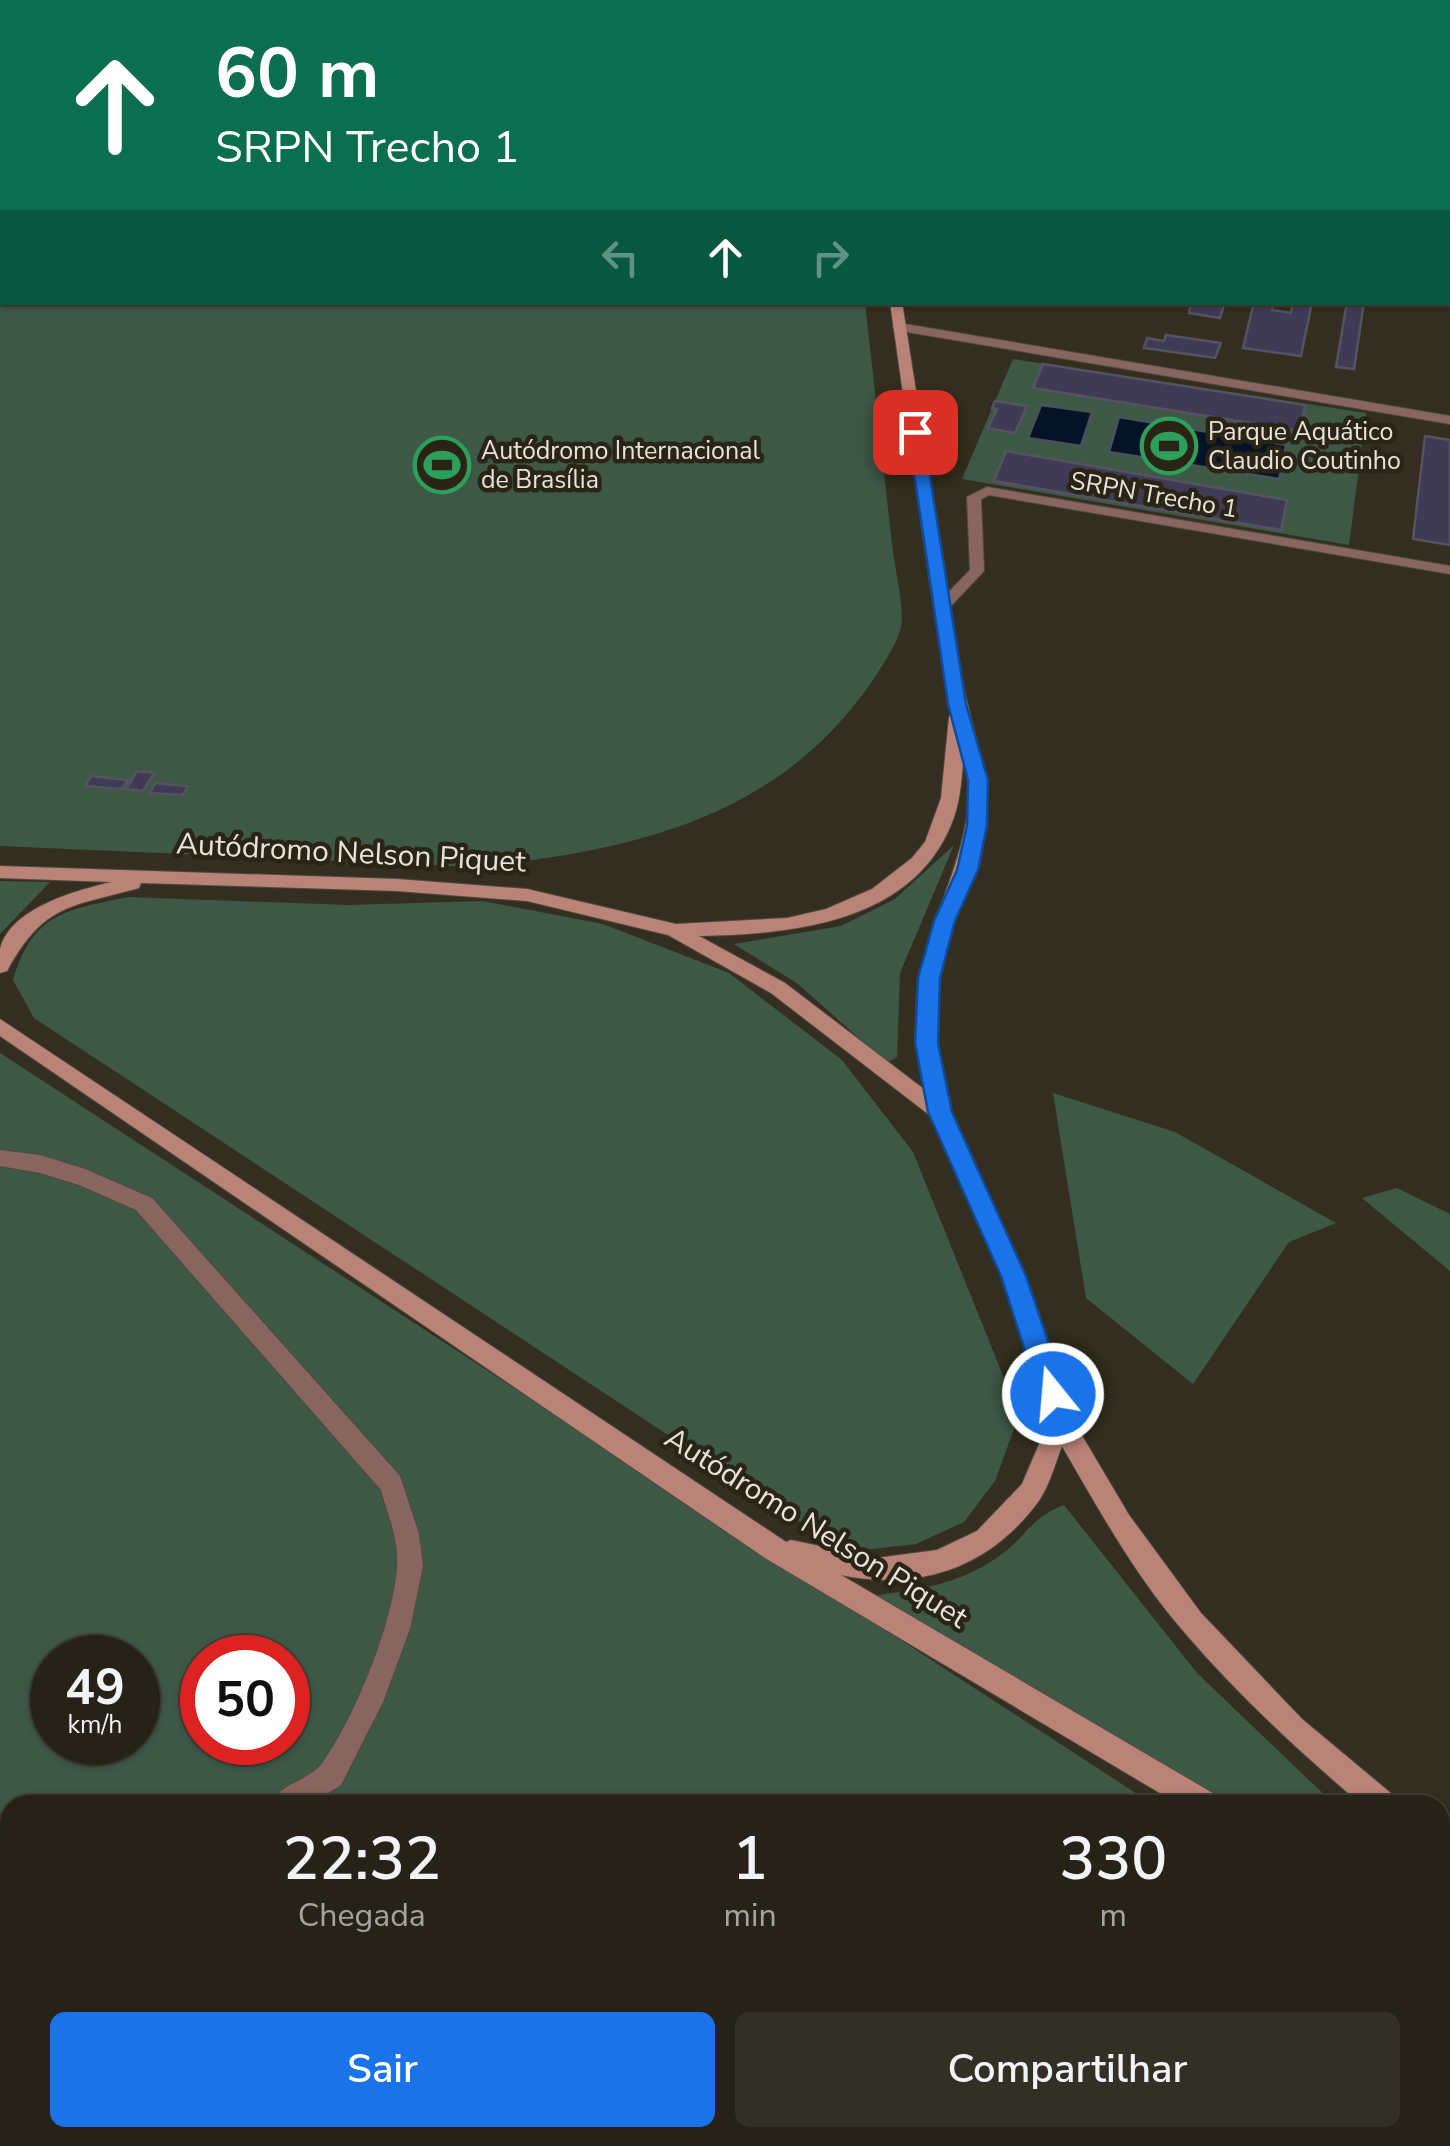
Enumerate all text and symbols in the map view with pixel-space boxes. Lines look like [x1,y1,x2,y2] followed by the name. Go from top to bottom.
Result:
[215,26,379,122] text: 60 m
[50,40,180,170] icon: ahead
[215,117,520,178] text: SRPN Trecho 1
[593,230,648,285] icon: left
[698,230,753,285] icon: ahead
[803,230,858,285] icon: right
[873,390,958,475] pin
[888,405,943,460] icon: arrive
[1208,415,1401,478] place label: Parque Aquático Claudio Coutinho
[1139,416,1199,476] sports icon: Parque Aquático Claudio Coutinho
[481,434,760,497] place label: Autódromo Internacional de Brasília
[412,435,472,495] sports icon: Autódromo Internacional de Brasília
[1068,464,1240,526] street label: SRPN Trecho 1
[175,823,527,883] street label: Autódromo Nelson Piquet
[1001,1342,1105,1446] position arrow
[657,1418,976,1638] street label: Autódromo Nelson Piquet
[180,1635,310,1765] speed limit sign: 50
[65,1653,125,1722] text: 49
[67,1708,123,1742] text: km/h
[283,1818,441,1900] text: 22:32
[732,1818,768,1900] text: 1
[1059,1818,1167,1900] text: 330
[298,1894,426,1937] text: Chegada
[724,1894,777,1937] text: min
[1100,1894,1127,1937] text: m
[50,2012,715,2127] button: Sair
[735,2012,1400,2127] button: Compartilhar

